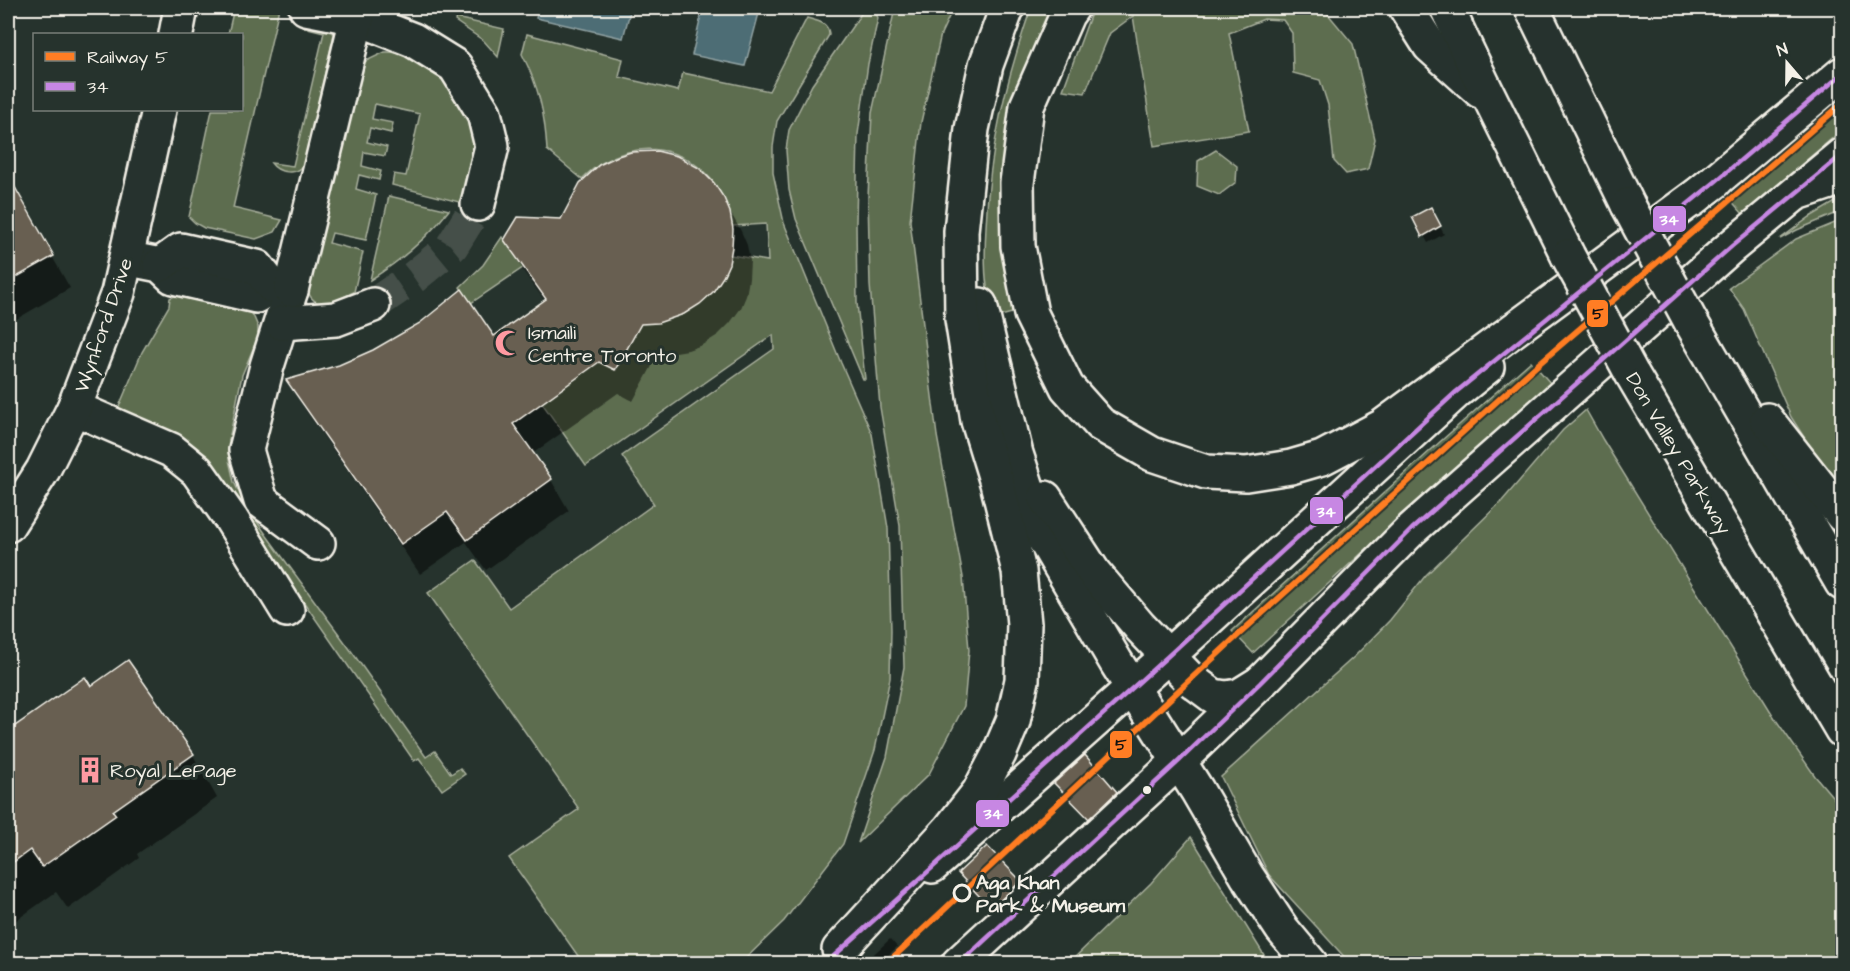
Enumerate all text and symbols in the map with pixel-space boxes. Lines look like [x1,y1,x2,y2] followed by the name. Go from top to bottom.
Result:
[33,33,243,111] legend
[1757,33,1817,93] north arrow
[1774,38,1791,62] text: N
[87,45,168,71] text: Railway 5
[87,75,108,100] text: 34
[1652,205,1687,233] line badge: 34
[1658,209,1679,231] text: 34
[68,254,141,397] street label: Wynford Drive
[1586,299,1609,328] line badge: 5
[1592,303,1604,325] text: 5
[528,319,676,370] place label: Ismaili Centre Toronto
[493,328,523,358] mosque icon: Ismaili Centre Toronto
[1618,367,1738,540] street label: Don Valley Parkway
[1309,496,1344,525] line badge: 34
[1315,501,1336,523] text: 34
[1109,730,1133,759] line badge: 5
[1115,734,1127,756] text: 5
[75,755,105,785] building icon: Royal LePage
[110,757,237,786] place label: Royal LePage
[1141,784,1153,796] unlabelled marker
[975,799,1010,828] line badge: 34
[982,803,1003,825] text: 34
[976,869,1125,920] place label: Aga Khan Park & Museum
[953,884,971,902] marker: Aga Khan Park & Museum

